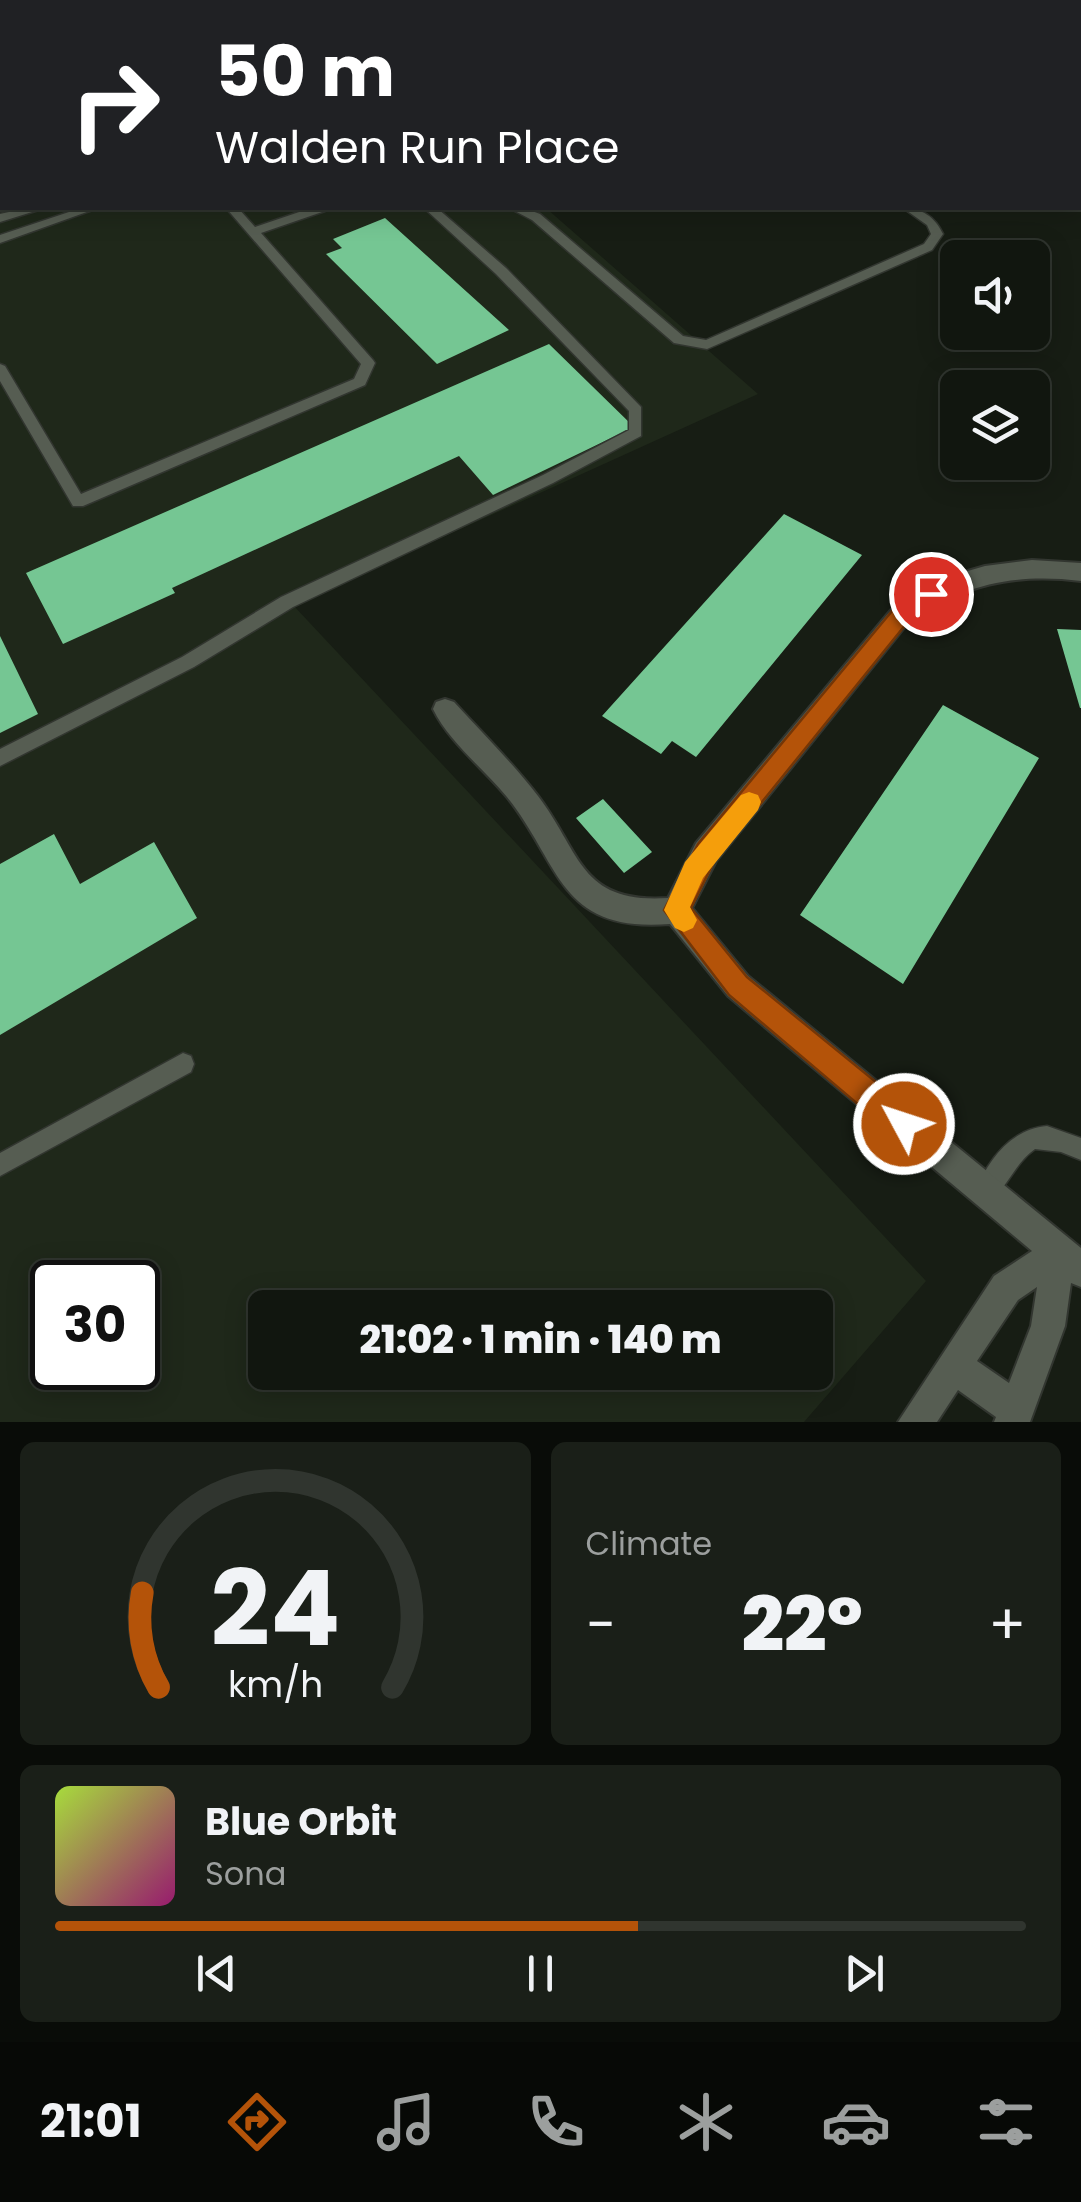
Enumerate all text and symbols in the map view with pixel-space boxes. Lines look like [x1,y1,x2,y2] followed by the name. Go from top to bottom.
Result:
[215,22,395,121] text: 50 m
[50,40,180,170] icon: right
[215,116,619,179] text: Walden Run Place
[940,240,1050,480] map controls
[940,240,1050,350] button: sound
[940,370,1050,480] button: layers
[889,552,974,637] pin
[904,567,959,622] icon: arrive
[852,1072,956,1176] position arrow
[30,1260,160,1390] speed limit sign: 30
[359,1313,722,1366] text: 21:02 · 1 min · 140 m
[586,1521,712,1566] text: Climate
[210,1536,340,1681] text: 24
[741,1572,863,1677] text: 22°
[586,1586,616,1663] text: −
[988,1586,1026,1663] text: +
[228,1659,323,1710] text: km/h
[205,1795,397,1848] text: Blue Orbit
[205,1851,286,1896] text: Sona
[189,1946,244,2001] icon: previous
[513,1946,568,2001] icon: pause
[837,1946,892,2001] icon: next
[222,2087,292,2157] icon: directions
[371,2087,441,2157] icon: music
[521,2087,591,2157] icon: phone
[671,2087,741,2157] icon: climate
[821,2087,891,2157] icon: car
[971,2087,1041,2157] icon: filters
[40,2090,142,2153] text: 21:01

